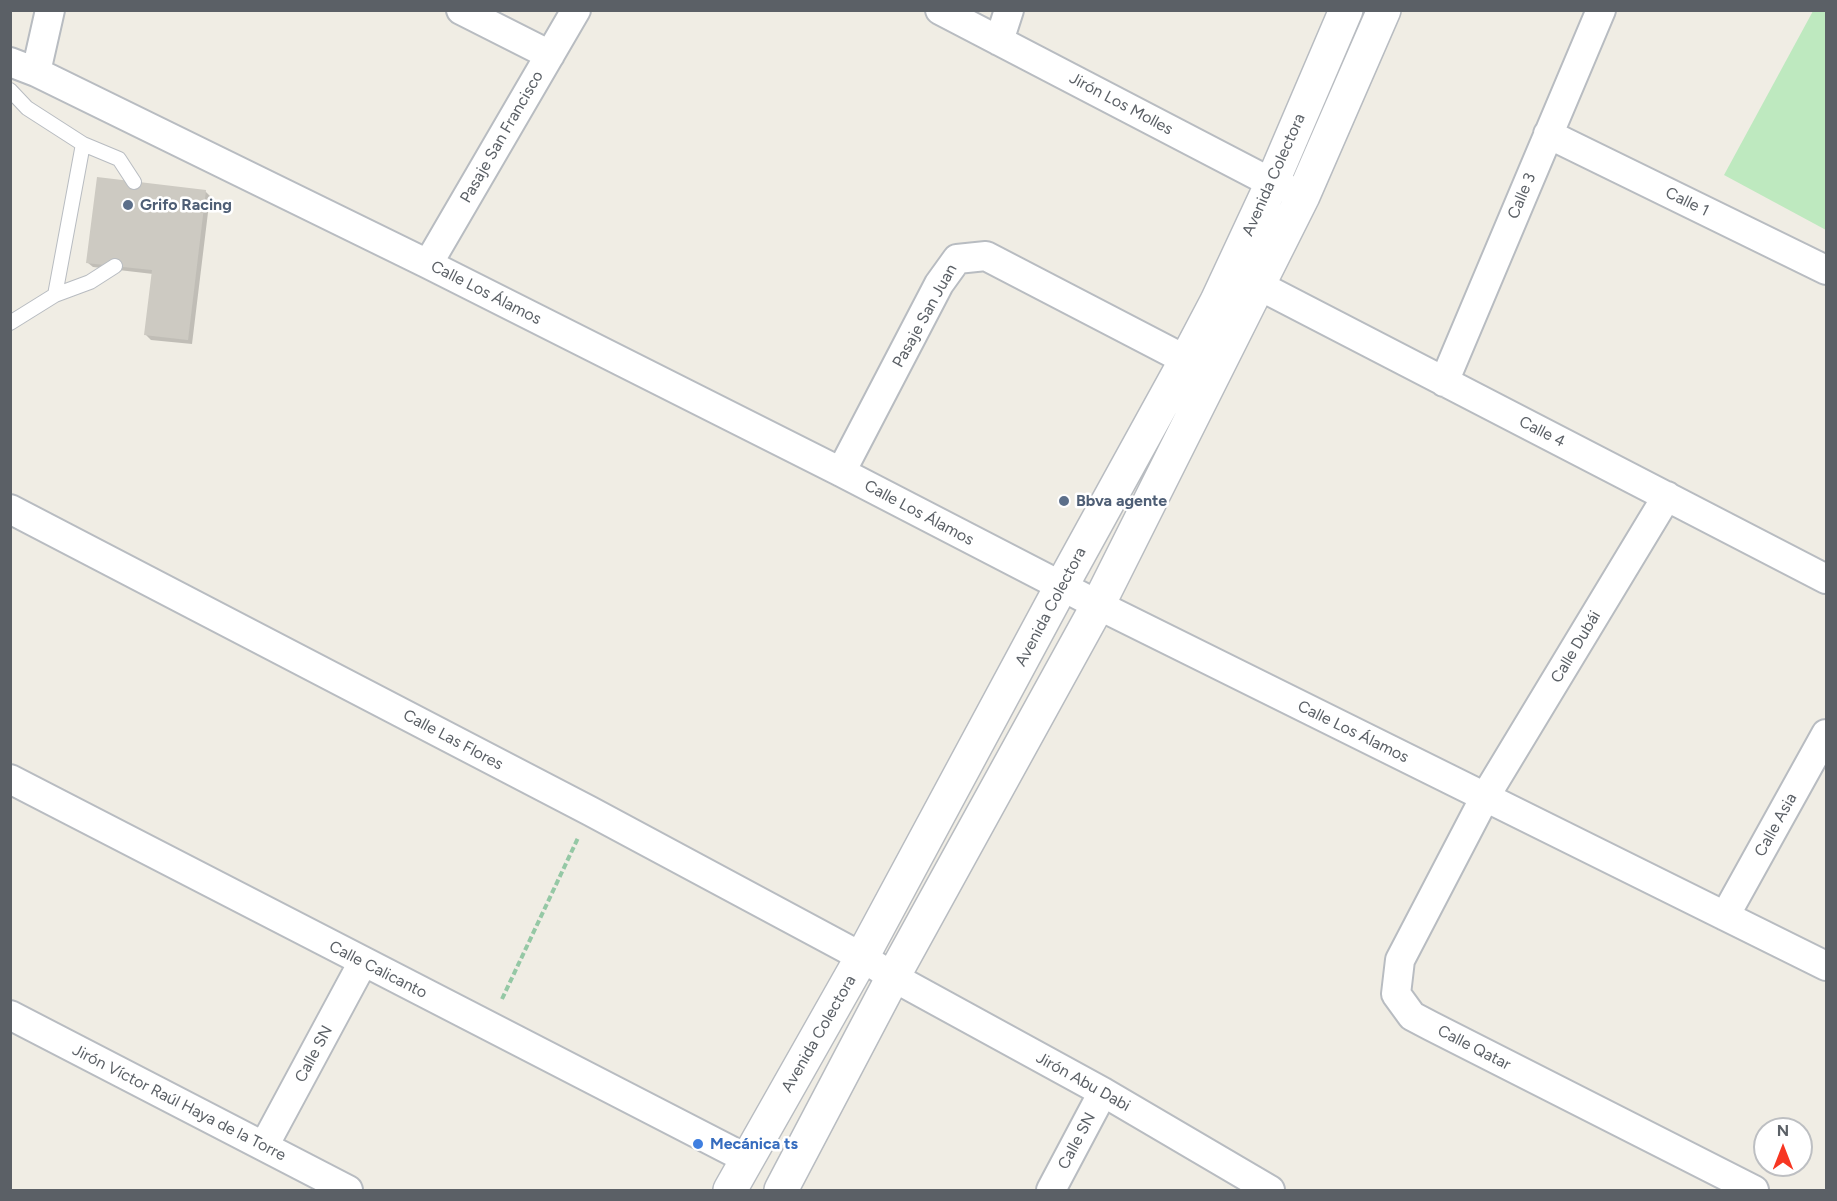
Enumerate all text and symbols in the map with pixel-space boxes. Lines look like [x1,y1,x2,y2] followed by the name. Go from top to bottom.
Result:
[456,67,548,207] street label: Pasaje San Francisco
[1066,69,1176,139] street label: Jirón Los Molles
[1238,111,1310,239] street label: Avenida Colectora
[1504,170,1540,222] street label: Calle 3
[1662,183,1712,221] street label: Calle 1
[140,195,232,215] place label: Grifo Racing
[121,198,135,212] marker: Grifo Racing
[428,257,544,329] street label: Calle Los Álamos
[889,261,961,371] street label: Pasaje San Juan
[1516,412,1568,452] street label: Calle 4
[861,476,977,550] street label: Calle Los Álamos
[1076,491,1167,511] place label: Bbva agente
[1057,494,1071,508] marker: Bbva agente
[1011,544,1091,670] street label: Avenida Colectora
[1547,608,1605,686] street label: Calle Dubái
[1294,697,1412,767] street label: Calle Los Álamos
[400,706,506,774] street label: Calle Las Flores
[1751,790,1801,860] street label: Calle Asia
[326,937,430,1003] street label: Calle Calicanto
[778,972,860,1096] street label: Avenida Colectora
[1434,1021,1514,1075] street label: Calle Qatar
[291,1022,337,1086] street label: Calle SN
[69,1041,289,1165] street label: Jirón Víctor Raúl Haya de la Torre
[1032,1048,1134,1116] street label: Jirón Abu Dabi
[1054,1109,1100,1173] street label: Calle SN
[1753,1117,1813,1177] north arrow
[1777,1121,1789,1140] text: N
[710,1134,798,1154] place label: Mecánica ts
[691,1137,705,1151] marker: Mecánica ts

